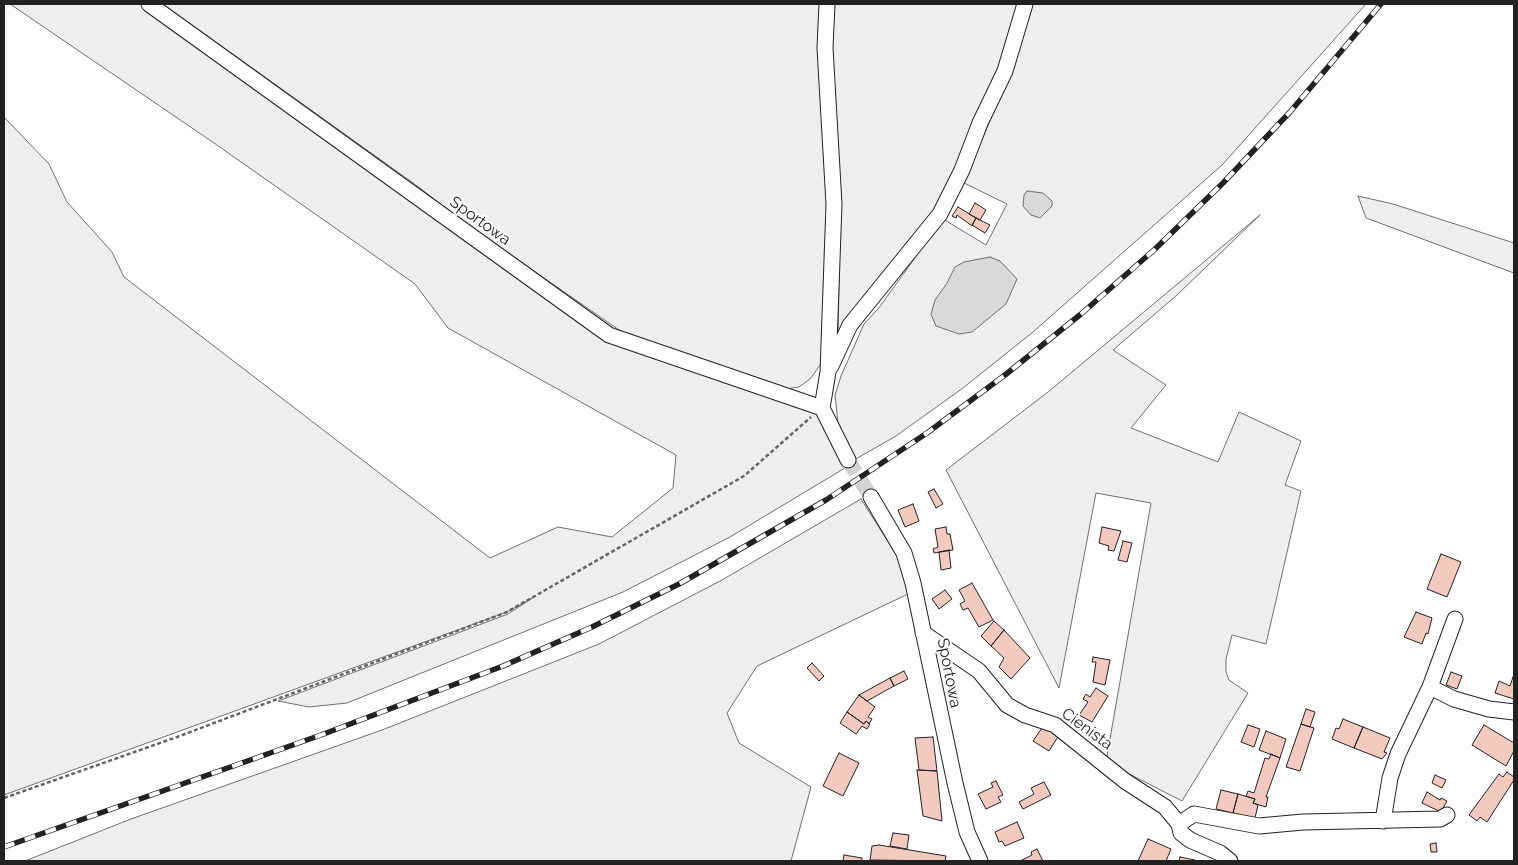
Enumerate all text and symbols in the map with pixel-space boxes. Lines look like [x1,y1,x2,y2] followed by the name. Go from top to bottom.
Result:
[446,192,514,250] street label: Sportowa
[933,636,965,710] street label: Sportowa
[1058,704,1116,754] street label: Cienista

